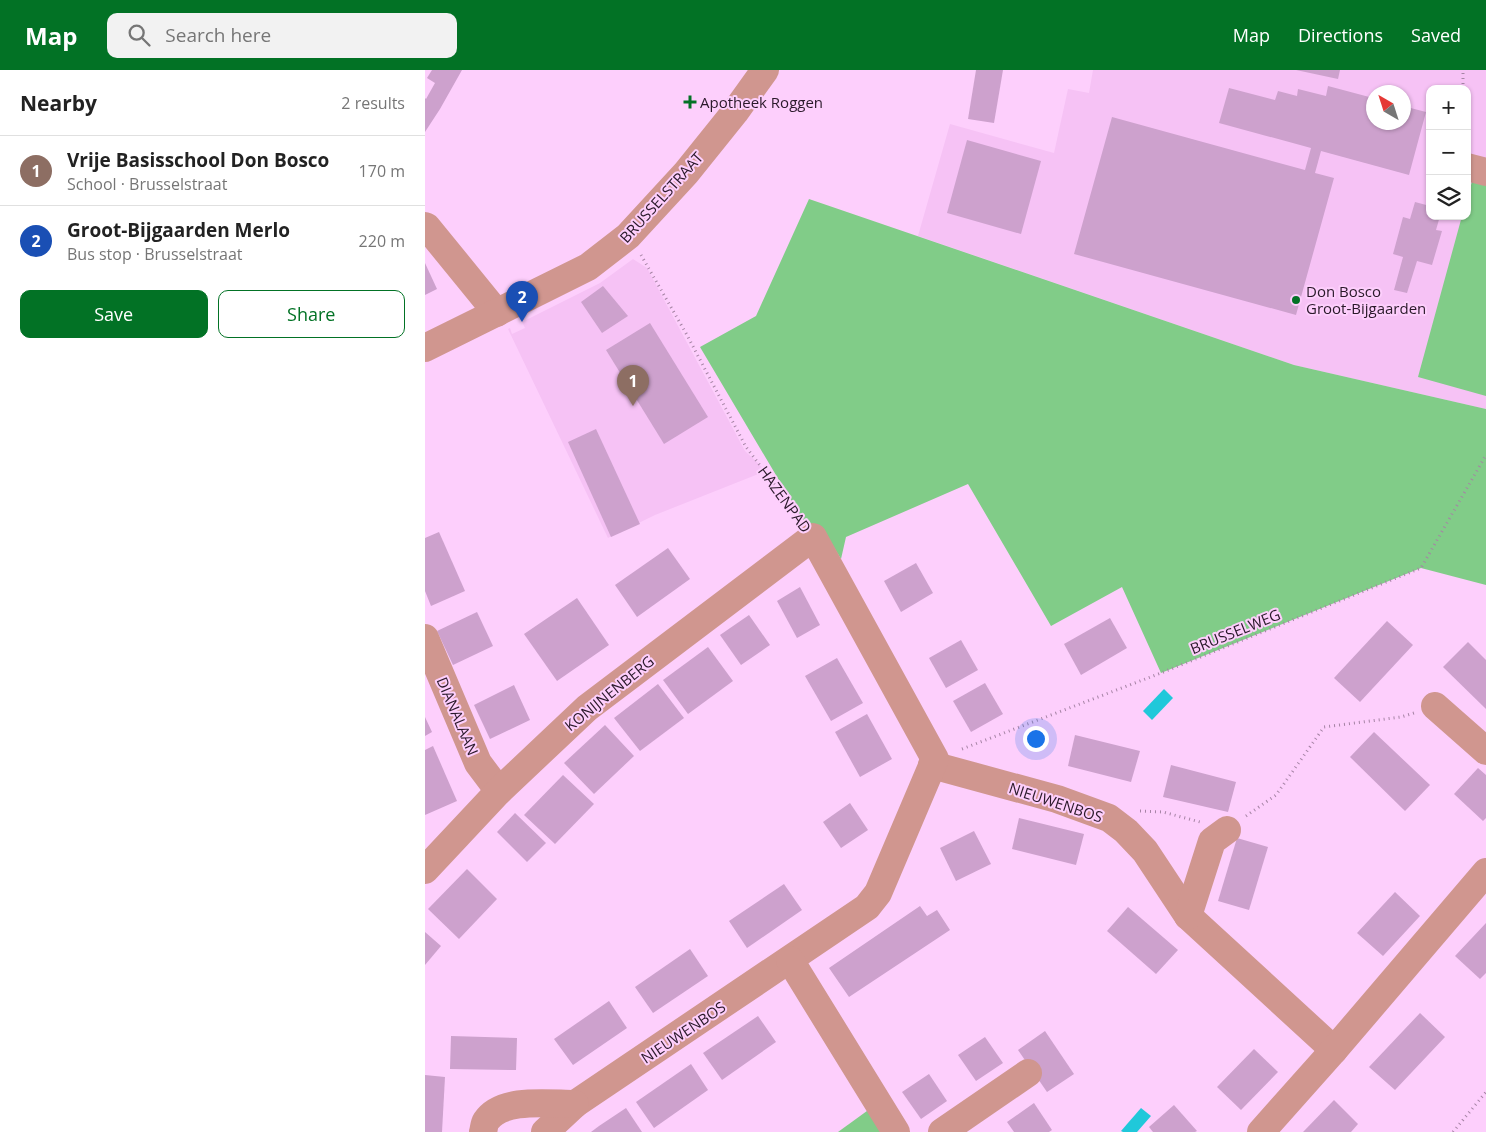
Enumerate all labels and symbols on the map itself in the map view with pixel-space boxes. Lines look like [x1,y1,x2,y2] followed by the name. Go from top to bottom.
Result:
[1366,85,1411,130] north arrow
[700,92,823,112] place label: Apotheek Roggen
[684,96,696,108] marker: Apotheek Roggen
[615,147,708,247] street label: BRUSSELSTRAAT
[506,281,538,322] pin: 2
[1306,281,1426,318] place label: Don Bosco Groot-Bijgaarden
[1290,294,1302,306] marker: Don Bosco Groot-Bijgaarden
[617,365,649,406] pin: 1
[754,462,816,536] street label: HAZENPAD
[1187,604,1283,658] street label: BRUSSELWEG
[560,651,658,735] street label: KONIJNENBERG
[432,674,484,758] street label: DIANALAAN
[1023,726,1049,752] your location
[1006,777,1106,827] street label: NIEUWENBOS
[637,996,729,1068] street label: NIEUWENBOS

